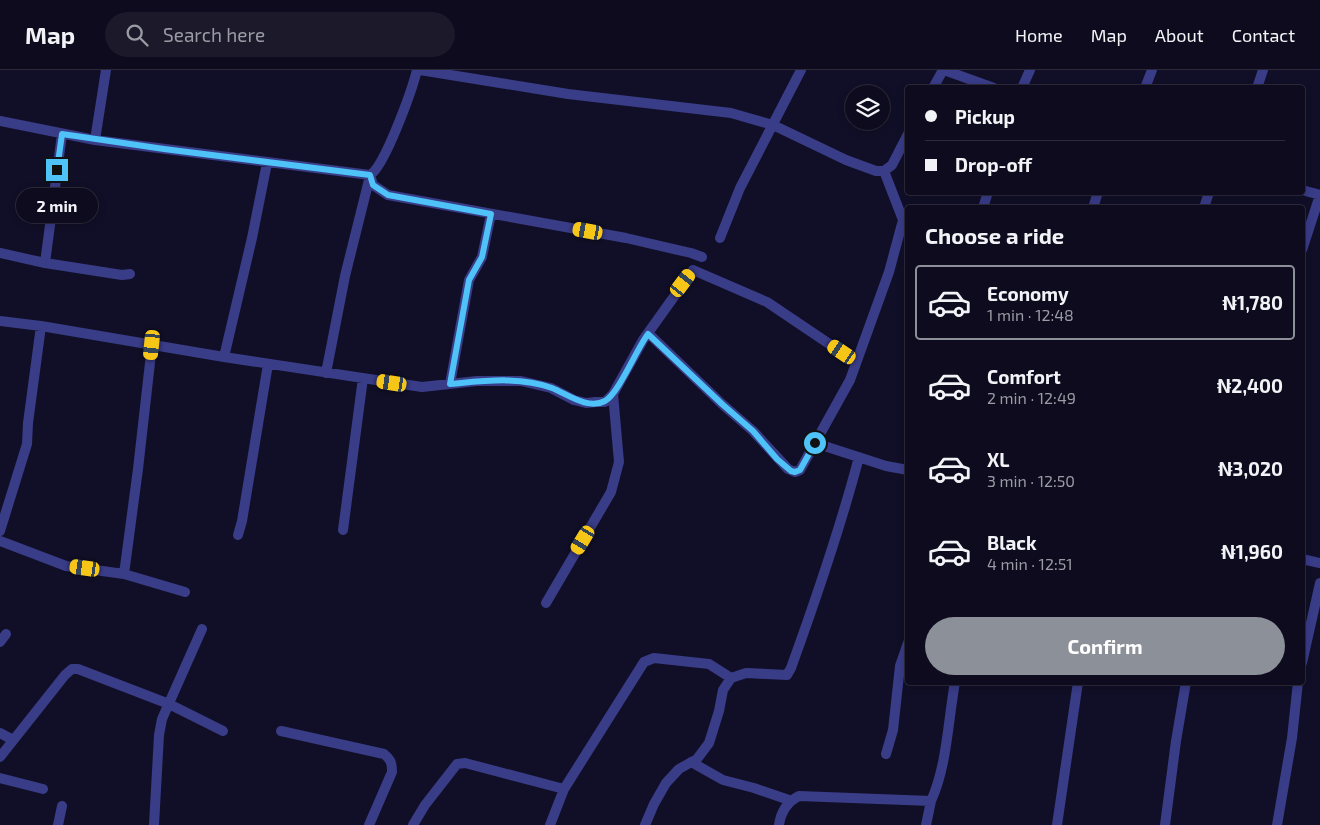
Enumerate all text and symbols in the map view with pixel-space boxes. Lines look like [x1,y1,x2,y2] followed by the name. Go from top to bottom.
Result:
[105,12,455,57] search box
[25,20,75,49] text: Map
[123,21,151,49] icon: search
[163,23,265,46] text: Search here
[1015,24,1063,46] text: Home
[1091,24,1127,46] text: Map
[1155,24,1204,46] text: About
[1232,24,1295,46] text: Contact
[845,85,890,130] map controls
[845,85,890,130] button: layers
[955,105,1015,128] text: Pickup
[955,153,1032,176] text: Drop-off
[46,159,68,181] route end
[16,188,98,222] callout: 2 min
[37,196,77,215] text: 2 min
[571,221,604,241] car
[925,222,1064,248] text: Choose a ride
[667,267,698,299] car
[927,280,972,325] icon: car
[987,282,1069,305] text: Economy
[1222,291,1283,314] text: ₦1,780
[987,305,1074,324] text: 1 min · 12:48
[142,329,161,361] car
[825,337,858,367] car
[927,363,972,408] icon: car
[987,365,1061,388] text: Comfort
[376,373,407,393] car
[1217,374,1283,397] text: ₦2,400
[987,388,1076,407] text: 2 min · 12:49
[804,432,826,454] route start
[927,446,972,491] icon: car
[987,448,1009,471] text: XL
[1218,457,1283,480] text: ₦3,020
[987,471,1075,490] text: 3 min · 12:50
[568,523,597,557] car
[927,529,972,574] icon: car
[987,531,1037,554] text: Black
[1221,540,1283,563] text: ₦1,960
[987,554,1073,573] text: 4 min · 12:51
[69,558,100,578] car
[925,617,1285,675] button: Confirm

